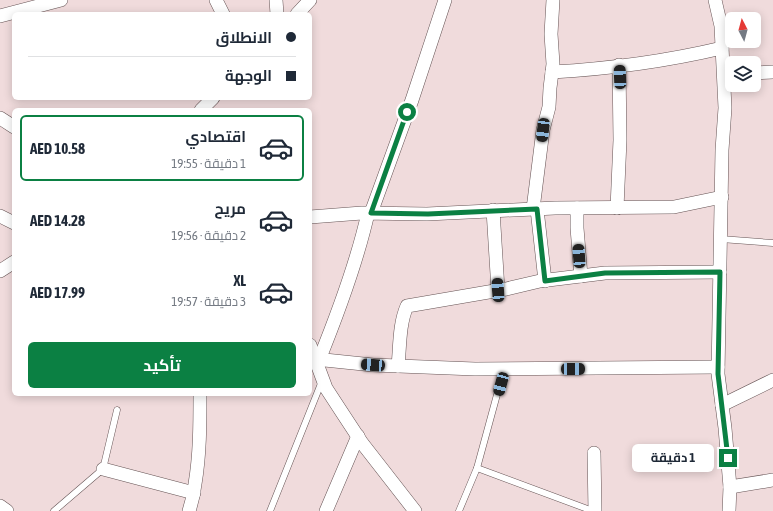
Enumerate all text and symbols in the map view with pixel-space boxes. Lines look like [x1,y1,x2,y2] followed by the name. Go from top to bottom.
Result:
[725,12,761,48] north arrow
[725,12,761,92] map controls
[216,29,272,46] text: الانطلاق
[725,56,761,92] button: layers
[614,65,626,89] car
[225,67,272,84] text: الوجهة
[398,103,416,121] route start
[536,117,550,143] car
[186,128,246,145] text: اقتصادي
[258,130,294,166] icon: car
[30,140,85,157] text: AED 10.58
[171,156,246,171] text: 1 دقيقة · 19:55
[214,200,246,217] text: مريح
[258,202,294,238] icon: car
[30,212,85,229] text: AED 14.28
[171,228,246,243] text: 2 دقيقة · 19:56
[572,244,586,268] car
[233,272,246,289] text: XL
[258,274,294,310] icon: car
[491,278,505,302] car
[30,284,85,301] text: AED 17.99
[171,294,246,309] text: 3 دقيقة · 19:57
[28,342,296,388] button: تأكيد
[361,358,385,372] car
[561,363,585,375] car
[492,371,510,397] car
[632,444,714,472] callout: 1 دقيقة
[719,449,737,467] route end
[651,450,695,465] text: 1 دقيقة

